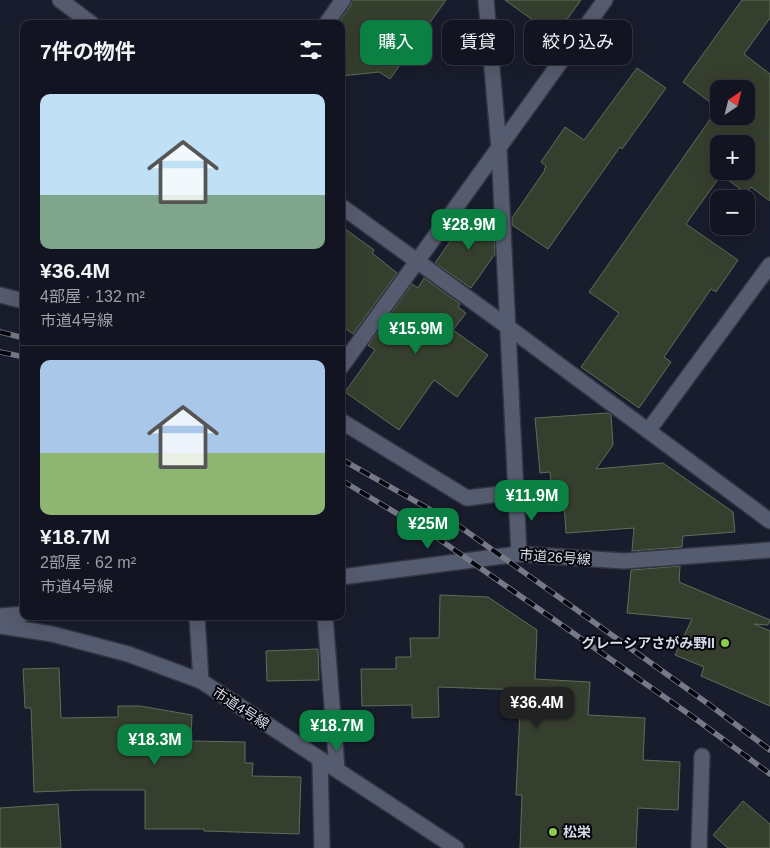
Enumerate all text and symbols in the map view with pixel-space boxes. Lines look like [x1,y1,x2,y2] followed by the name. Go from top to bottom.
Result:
[360,20,432,65] chip: 購入
[442,20,514,65] chip: 賃貸
[524,20,632,65] chip: 絞り込み
[297,36,325,64] icon: filters
[40,40,136,63] text: 7件の物件
[710,80,755,125] north arrow
[710,80,755,235] map controls
[138,127,228,217] icon: home
[710,135,755,180] button: +
[710,190,755,235] button: −
[428,208,510,251] pin: ¥28.9M
[442,216,496,233] text: ¥28.9M
[40,259,110,282] text: ¥36.4M
[40,288,145,305] text: 4部屋 · 132 m²
[40,312,113,329] text: 市道4号線
[375,312,457,355] pin: ¥15.9M
[389,320,443,337] text: ¥15.9M
[138,392,228,482] icon: home
[491,480,573,522] pin: ¥11.9M
[506,487,558,504] text: ¥11.9M
[398,508,458,550] pin: ¥25M
[408,515,448,532] text: ¥25M
[40,525,110,548] text: ¥18.7M
[519,547,591,567] street label: 市道26号線
[40,554,136,571] text: 2部屋 · 62 m²
[40,578,113,595] text: 市道4号線
[582,635,715,651] place label: グレーシアさがみ野II
[719,637,731,649] marker: グレーシアさがみ野II
[210,684,272,732] street label: 市道4号線
[496,686,578,729] pin: ¥36.4M
[510,694,564,711] text: ¥36.4M
[296,710,378,752] pin: ¥18.7M
[310,717,364,734] text: ¥18.7M
[114,724,196,766] pin: ¥18.3M
[128,731,182,748] text: ¥18.3M
[563,824,591,840] place label: 松栄
[547,826,559,838] marker: 松栄

